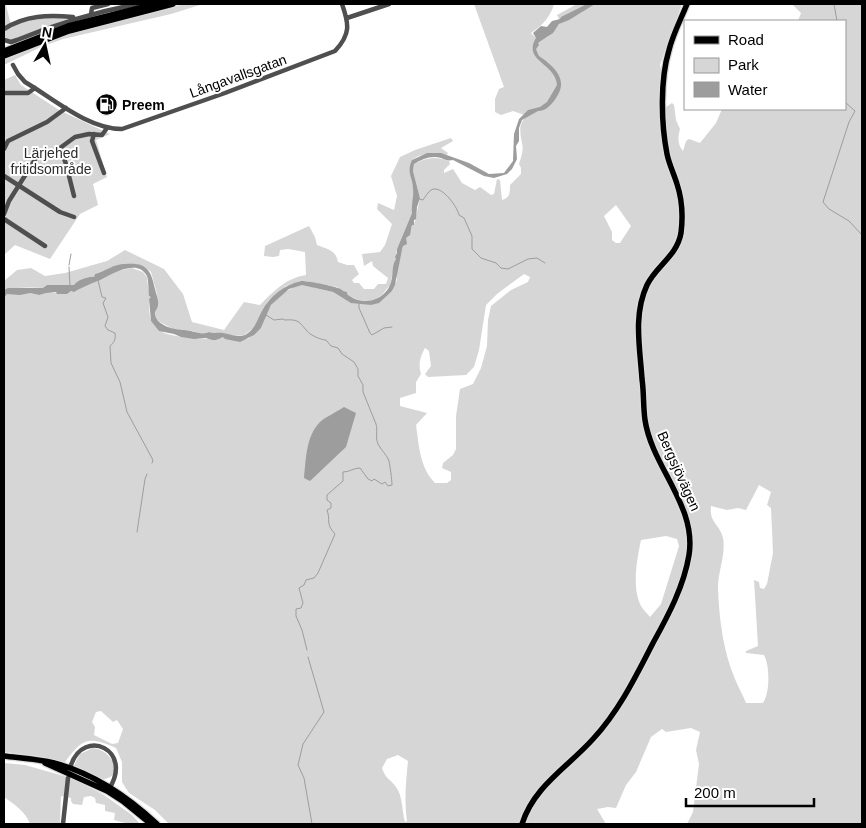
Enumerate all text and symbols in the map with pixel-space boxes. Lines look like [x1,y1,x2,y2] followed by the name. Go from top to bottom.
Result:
[20,20,70,70] north arrow
[684,20,846,110] legend
[41,23,53,41] text: N
[728,31,764,48] text: Road
[187,51,289,101] street label: Långavallsgatan
[728,56,759,73] text: Park
[728,81,767,98] text: Water
[94,93,118,117] fuel station icon: Preem
[122,97,165,113] place label: Preem
[11,145,92,177] park label: Lärjehed fritidsområde
[654,429,704,513] street label: Bergsjövägen
[686,776,814,808] scale bar
[694,784,736,801] text: 200 m

